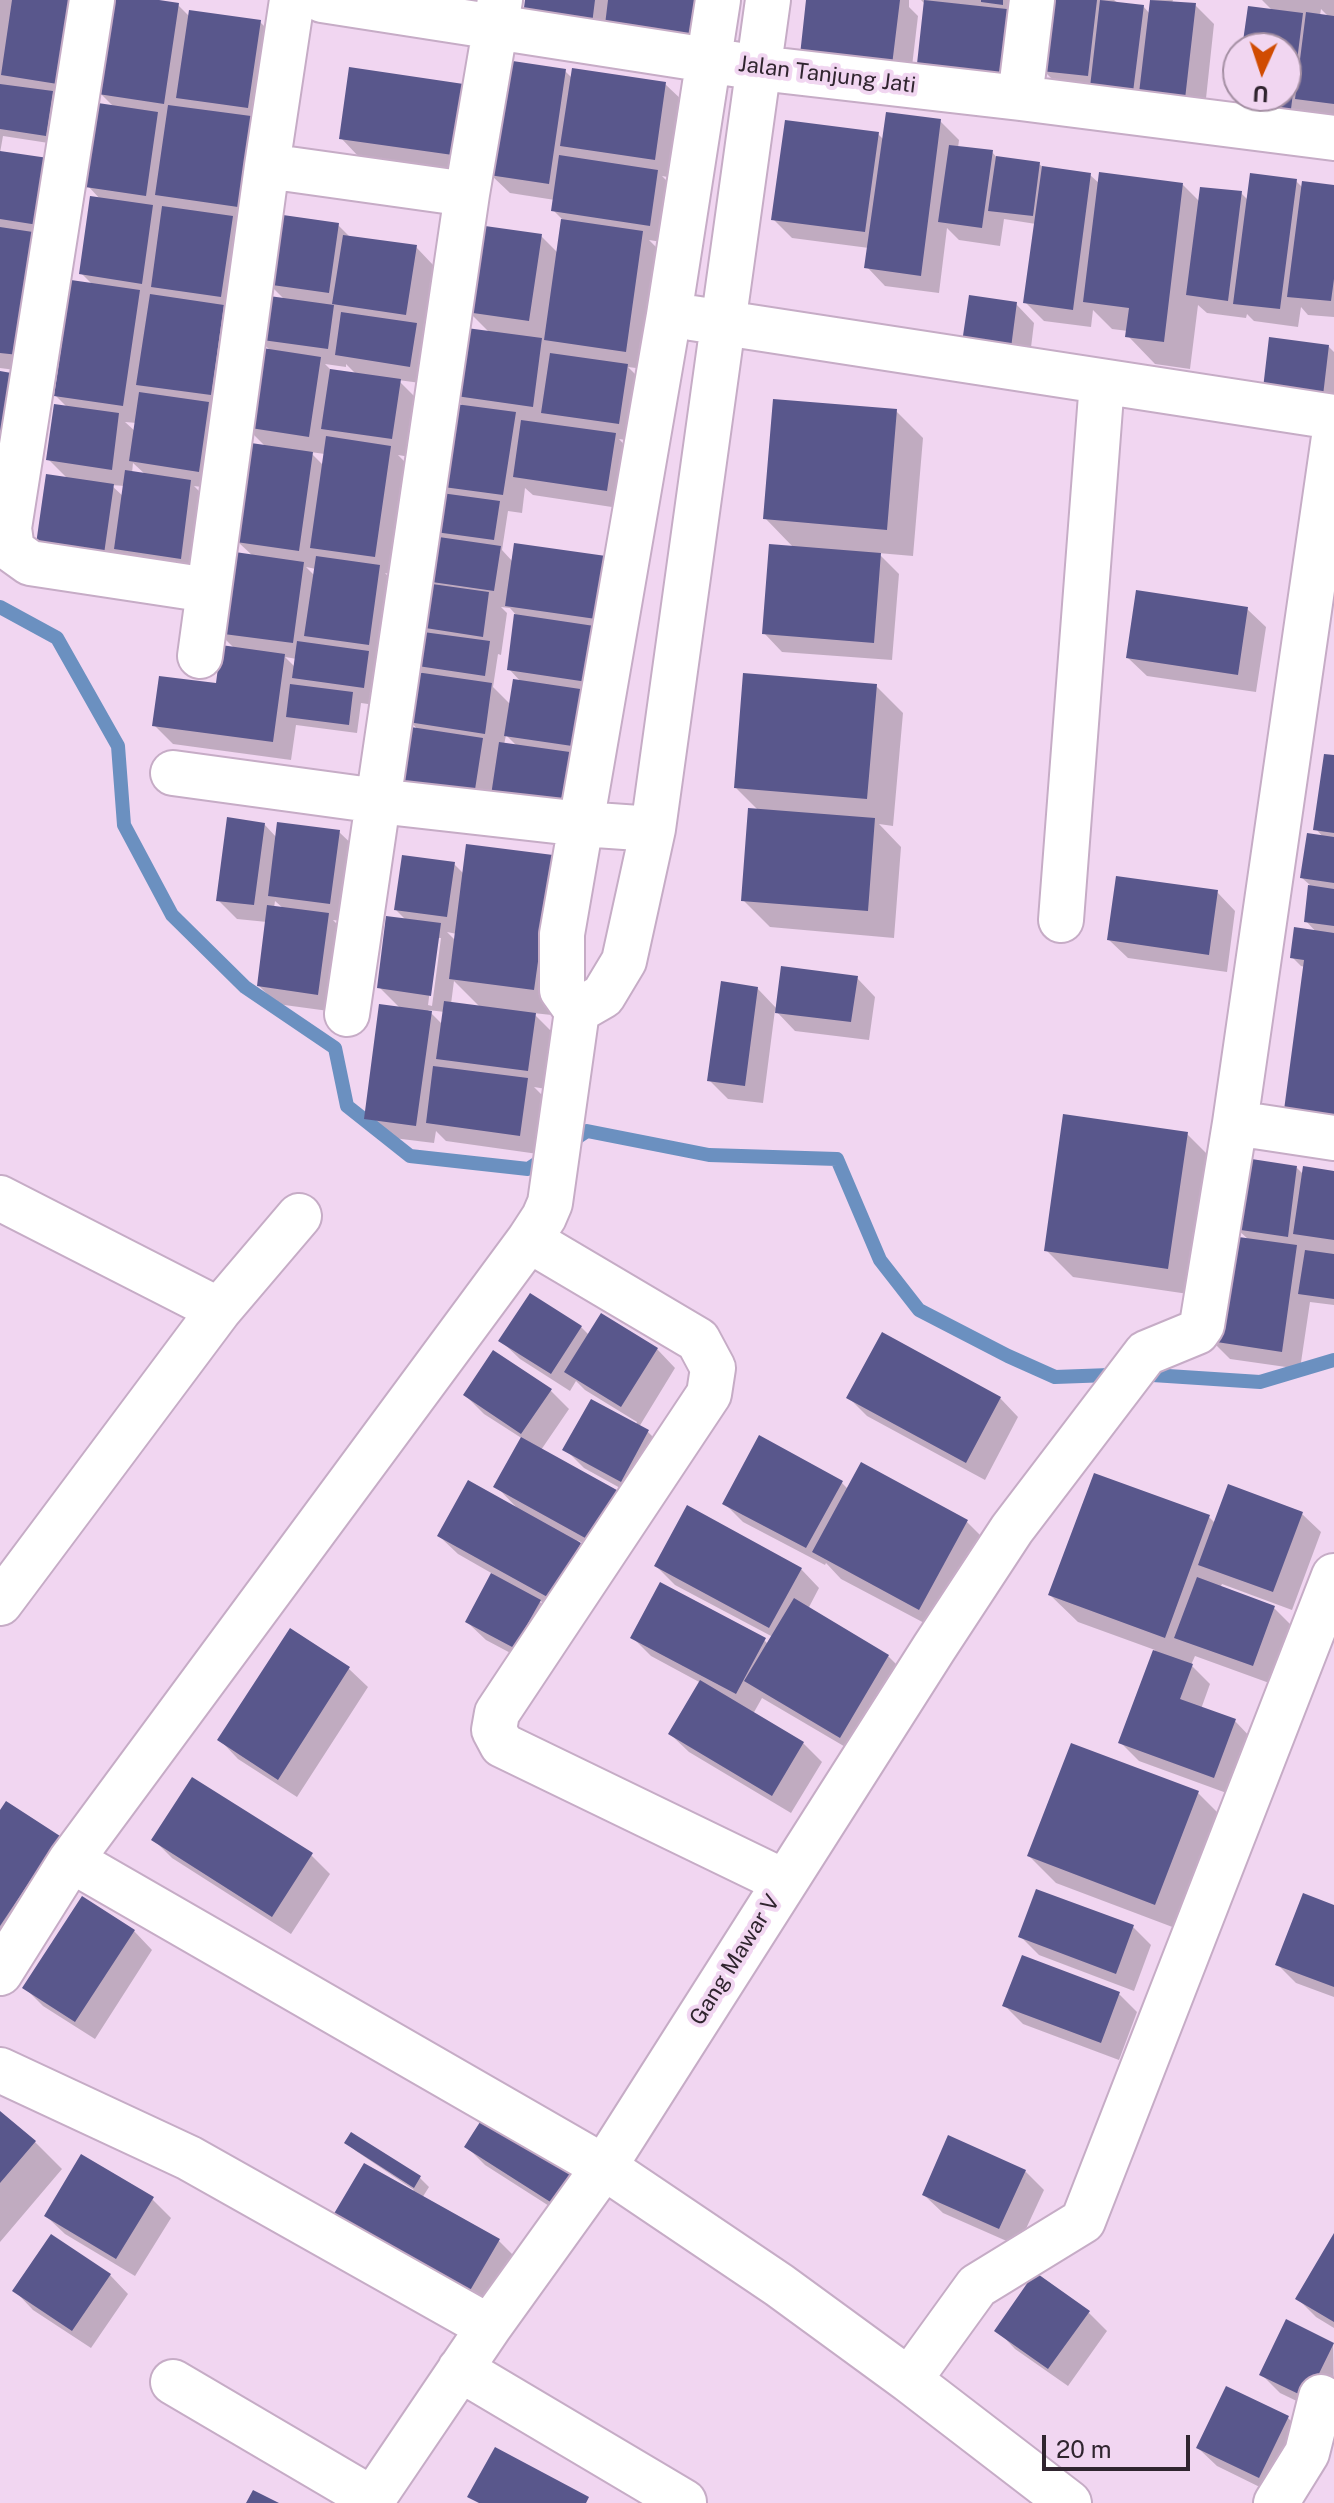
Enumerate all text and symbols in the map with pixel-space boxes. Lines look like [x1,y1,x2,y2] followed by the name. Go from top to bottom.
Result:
[1222,32,1302,112] north arrow
[737,51,917,99] street label: Jalan Tanjung Jati
[1252,81,1269,107] text: U
[684,1890,786,2030] street label: Gang Mawar V
[1046,2419,1194,2469] scale bar
[1056,2435,1112,2463] text: 20 m

